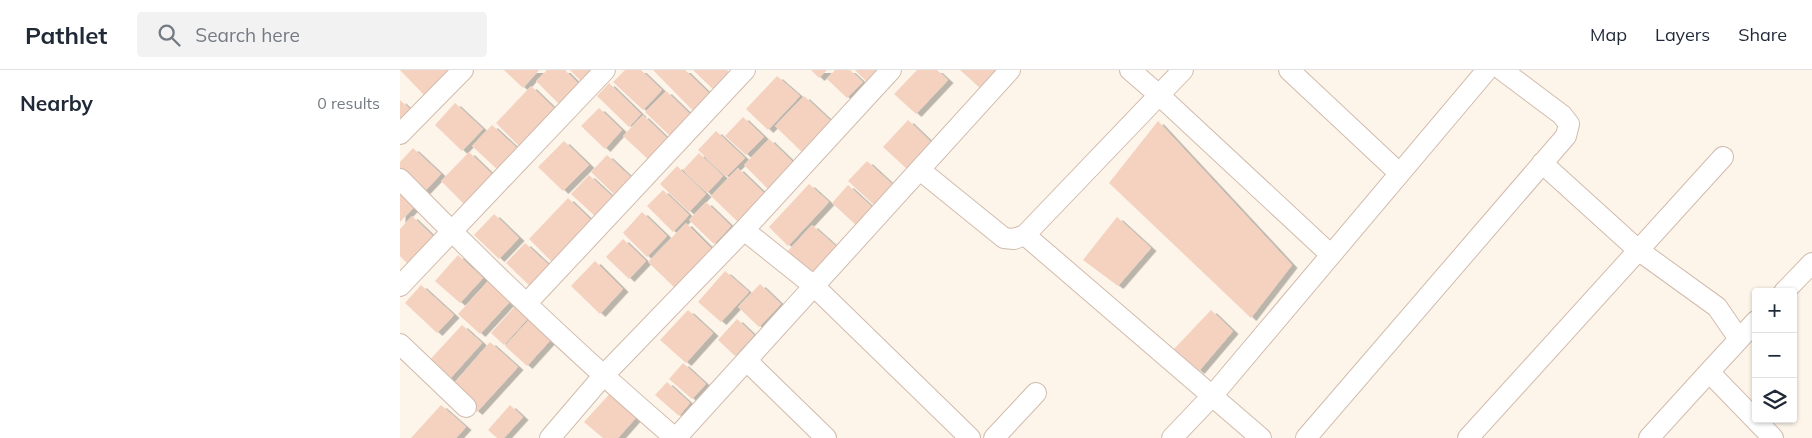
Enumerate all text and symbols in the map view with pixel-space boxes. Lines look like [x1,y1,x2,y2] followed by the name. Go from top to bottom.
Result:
[137,12,487,57] search box
[25,20,107,50] text: Pathlet
[155,21,183,49] icon: search
[195,23,300,47] text: Search here
[1590,23,1627,46] text: Map
[1655,23,1710,46] text: Layers
[1738,23,1787,46] text: Share
[20,90,93,116] text: Nearby
[317,93,380,113] text: 0 results
[1752,288,1797,423] map controls
[1752,288,1797,333] button: +
[1752,333,1797,378] button: −
[1752,378,1797,423] button: layers

